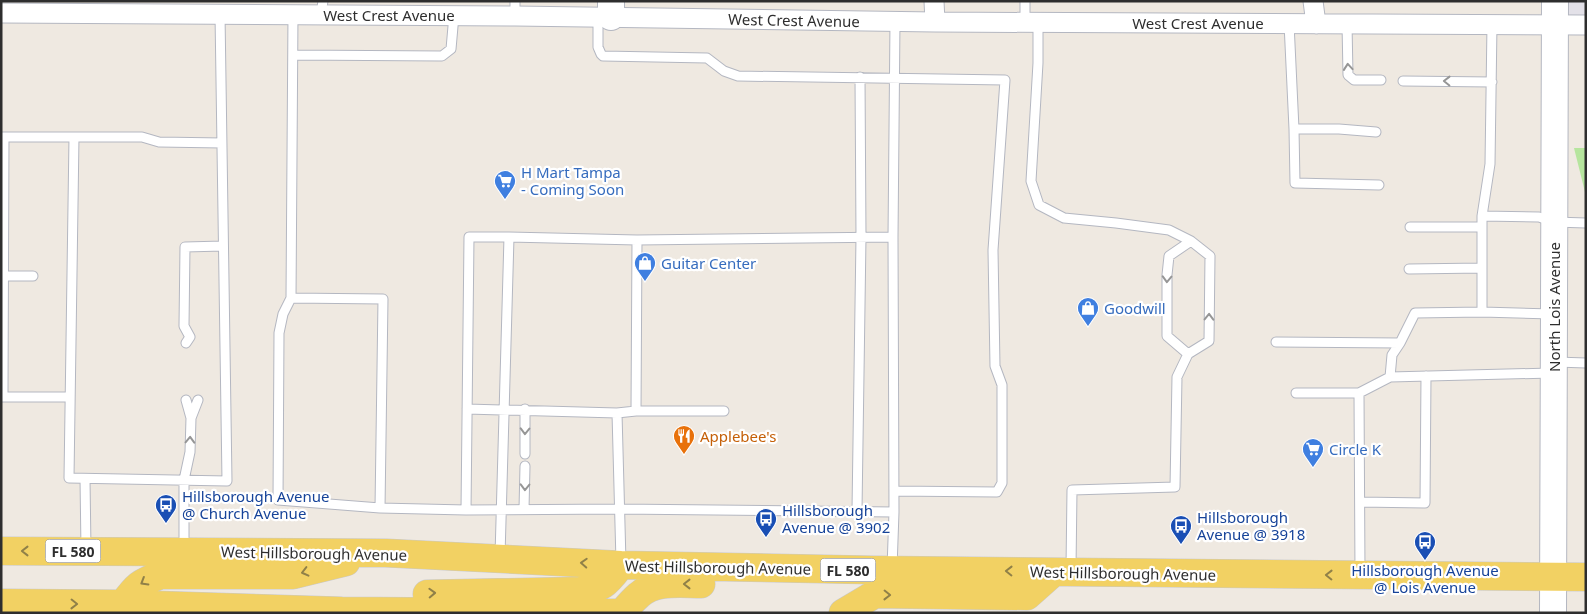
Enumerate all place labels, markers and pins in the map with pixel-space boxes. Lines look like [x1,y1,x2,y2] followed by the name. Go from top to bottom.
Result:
[521,162,624,199] place label: H Mart Tampa - Coming Soon
[493,169,517,200] supermarket icon: H Mart Tampa - Coming Soon
[633,251,657,282] shop icon: Guitar Center
[661,253,756,273] place label: Guitar Center
[1076,296,1100,327] shop icon: Goodwill
[1104,298,1166,318] place label: Goodwill
[672,424,696,455] restaurant icon: Applebee's
[700,426,776,446] place label: Applebee's
[1301,437,1325,468] supermarket icon: Circle K
[1329,439,1382,459] place label: Circle K
[182,486,330,523] place label: Hillsborough Avenue @ Church Avenue
[154,493,178,524] bus stop icon: Hillsborough Avenue @ Church Avenue
[782,500,890,537] place label: Hillsborough Avenue @ 3902
[754,507,778,538] bus stop icon: Hillsborough Avenue @ 3902
[1197,507,1305,544] place label: Hillsborough Avenue @ 3918
[1169,514,1193,545] bus stop icon: Hillsborough Avenue @ 3918
[1413,530,1437,561] bus stop icon: Hillsborough Avenue @ Lois Avenue
[1351,560,1499,597] place label: Hillsborough Avenue @ Lois Avenue

